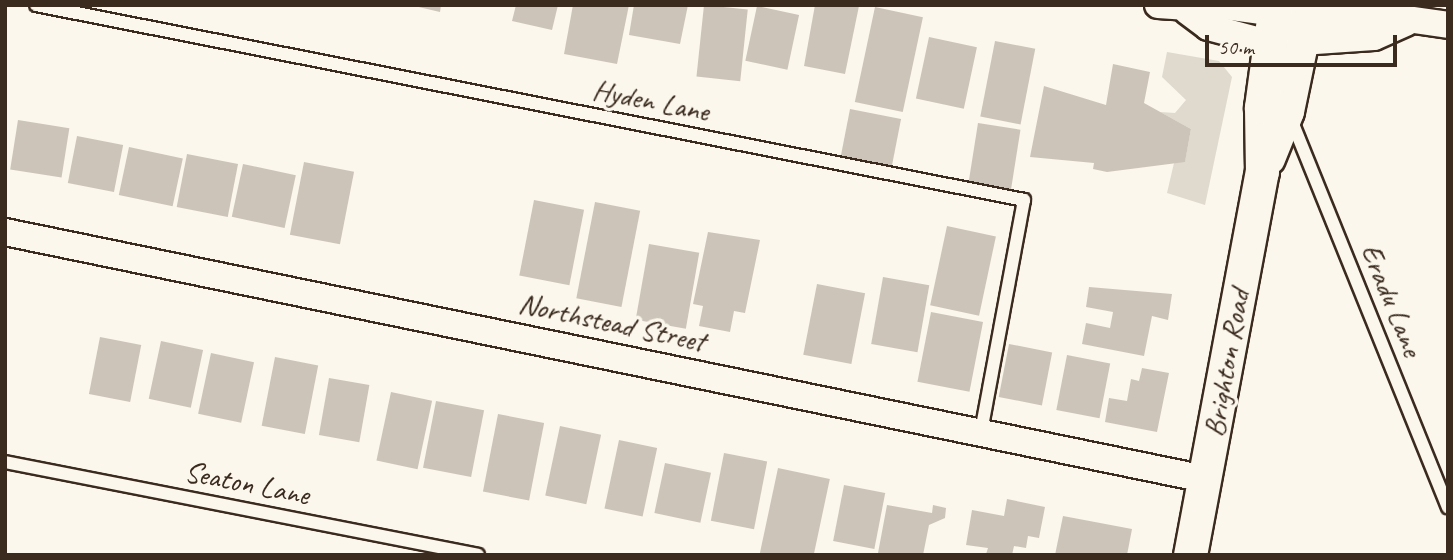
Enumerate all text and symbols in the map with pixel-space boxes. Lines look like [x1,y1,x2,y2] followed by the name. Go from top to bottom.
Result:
[1208,21,1400,65] scale bar
[1218,34,1254,60] text: 50 m
[589,71,713,129] street label: Hyden Lane
[1353,238,1431,362] street label: Eradu Lane
[516,285,708,359] street label: Northstead Street
[1195,287,1257,439] street label: Brighton Road
[182,453,312,513] street label: Seaton Lane

